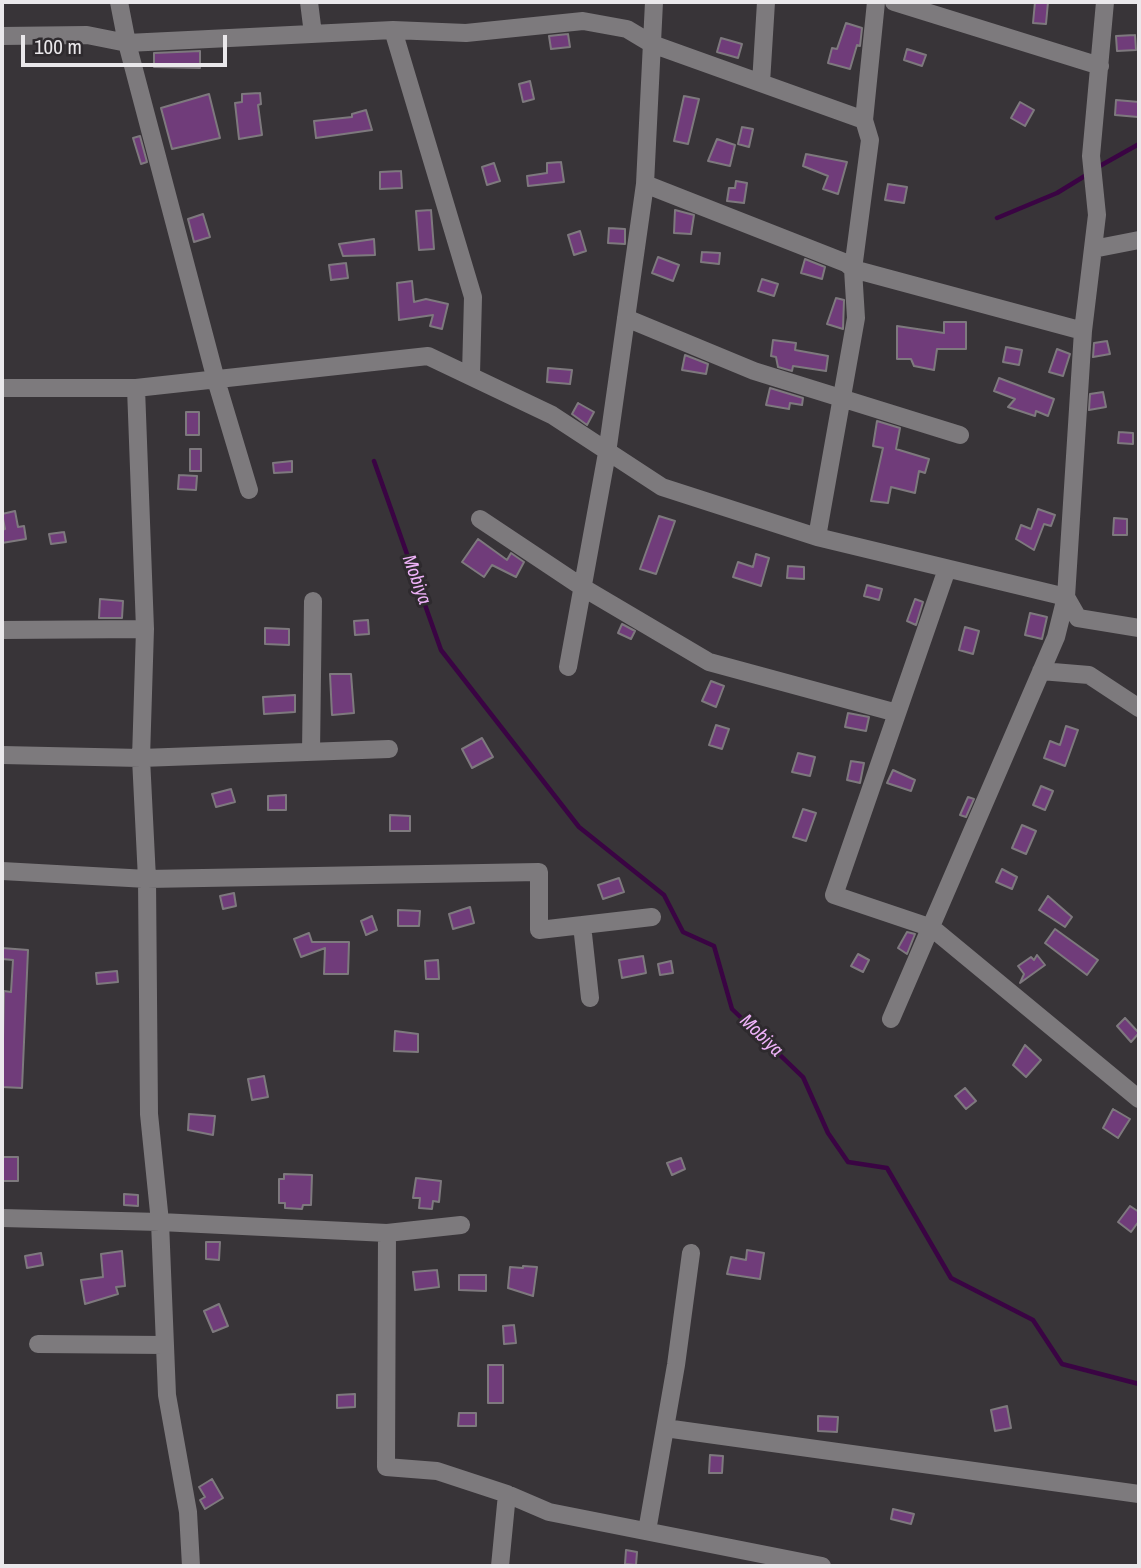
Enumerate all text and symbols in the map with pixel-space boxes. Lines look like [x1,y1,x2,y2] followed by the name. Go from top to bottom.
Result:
[24,21,231,65] scale bar
[34,32,82,61] text: 100 m
[397,552,435,608] water label: Mobiya
[735,1010,787,1062] water label: Mobiya

